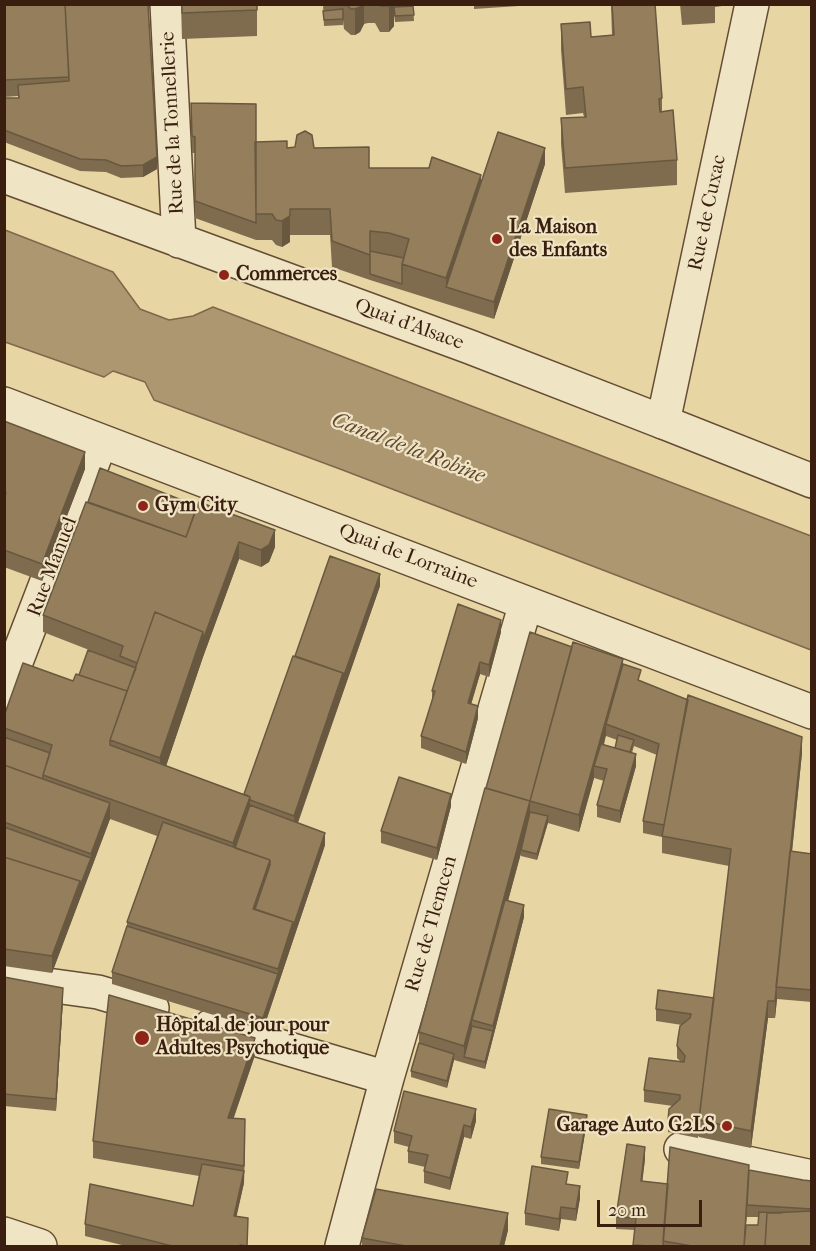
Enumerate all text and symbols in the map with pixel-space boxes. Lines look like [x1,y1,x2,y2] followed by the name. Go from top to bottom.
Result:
[156,31,190,215] street label: Rue de la Tonnellerie
[684,153,732,273] street label: Rue de Cuxac
[509,216,607,263] place label: La Maison des Enfants
[490,232,504,246] marker: La Maison des Enfants
[236,263,337,287] place label: Commerces
[217,268,231,282] marker: Commerces
[351,294,467,356] street label: Quai d'Alsace
[328,408,488,490] water label: Canal de la Robine
[155,494,237,518] place label: Gym City
[136,499,150,513] marker: Gym City
[23,514,83,620] street label: Rue Manuel
[335,519,481,595] street label: Quai de Lorraine
[401,853,463,995] street label: Rue de Tlemcen
[156,1014,329,1061] place label: Hôpital de jour pour Adultes Psychotique
[133,1029,151,1047] marker: Hôpital de jour pour Adultes Psychotique
[557,1114,715,1138] place label: Garage Auto G2LS
[720,1119,734,1133] marker: Garage Auto G2LS
[600,1188,705,1226] scale bar
[608,1200,646,1221] text: 20 m

